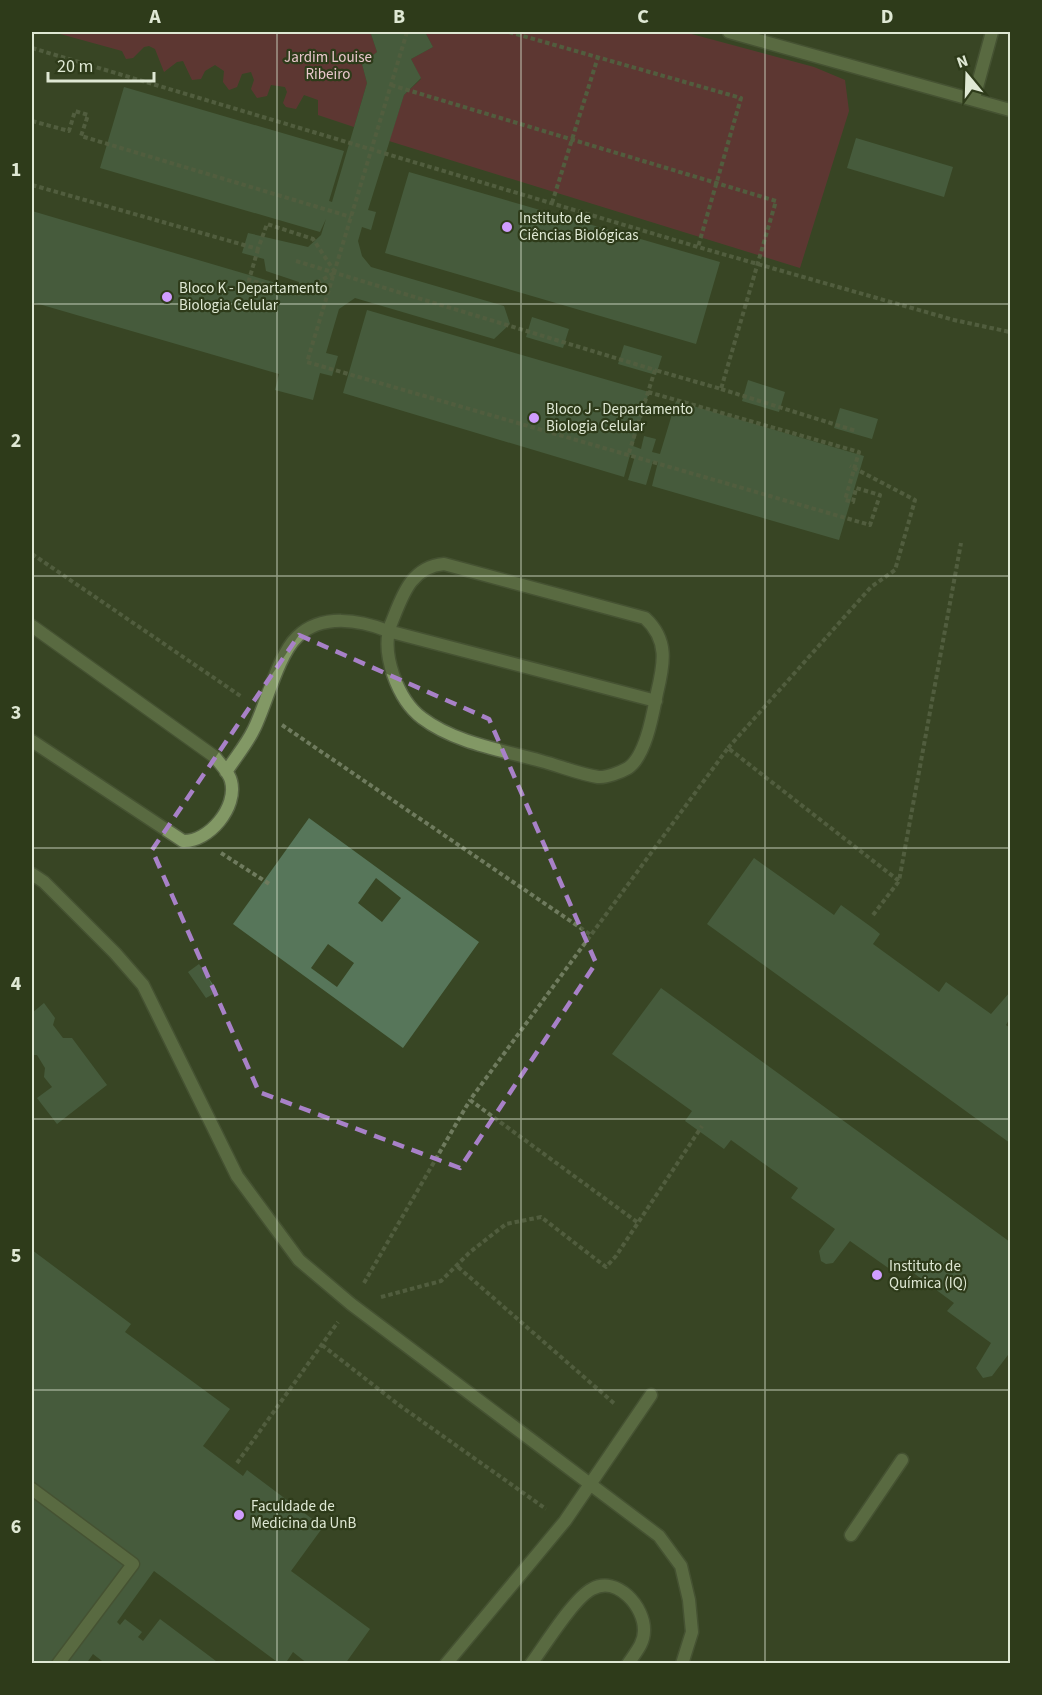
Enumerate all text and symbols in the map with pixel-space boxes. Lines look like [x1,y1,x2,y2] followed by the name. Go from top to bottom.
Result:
[148,3,161,31] text: A
[393,3,405,31] text: B
[637,3,649,31] text: C
[881,3,893,31] text: D
[48,45,154,83] scale bar
[937,45,997,105] north arrow
[284,47,372,85] park label: Jardim Louise Ribeiro
[954,50,971,74] text: N
[57,54,93,79] text: 20 m
[11,156,21,184] text: 1
[519,208,639,246] place label: Instituto de Ciências Biológicas
[500,220,514,234] marker: Instituto de Ciências Biológicas
[179,278,328,316] place label: Bloco K - Departamento Biologia Celular
[160,290,174,304] marker: Bloco K - Departamento Biologia Celular
[546,399,693,437] place label: Bloco J - Departamento Biologia Celular
[527,411,541,425] marker: Bloco J - Departamento Biologia Celular
[11,427,21,455] text: 2
[11,699,21,727] text: 3
[11,970,22,998] text: 4
[11,1242,21,1270] text: 5
[889,1256,967,1294] place label: Instituto de Química (IQ)
[870,1268,884,1282] marker: Instituto de Química (IQ)
[251,1496,356,1534] place label: Faculdade de Medicina da UnB
[232,1508,246,1522] marker: Faculdade de Medicina da UnB
[11,1513,21,1541] text: 6

